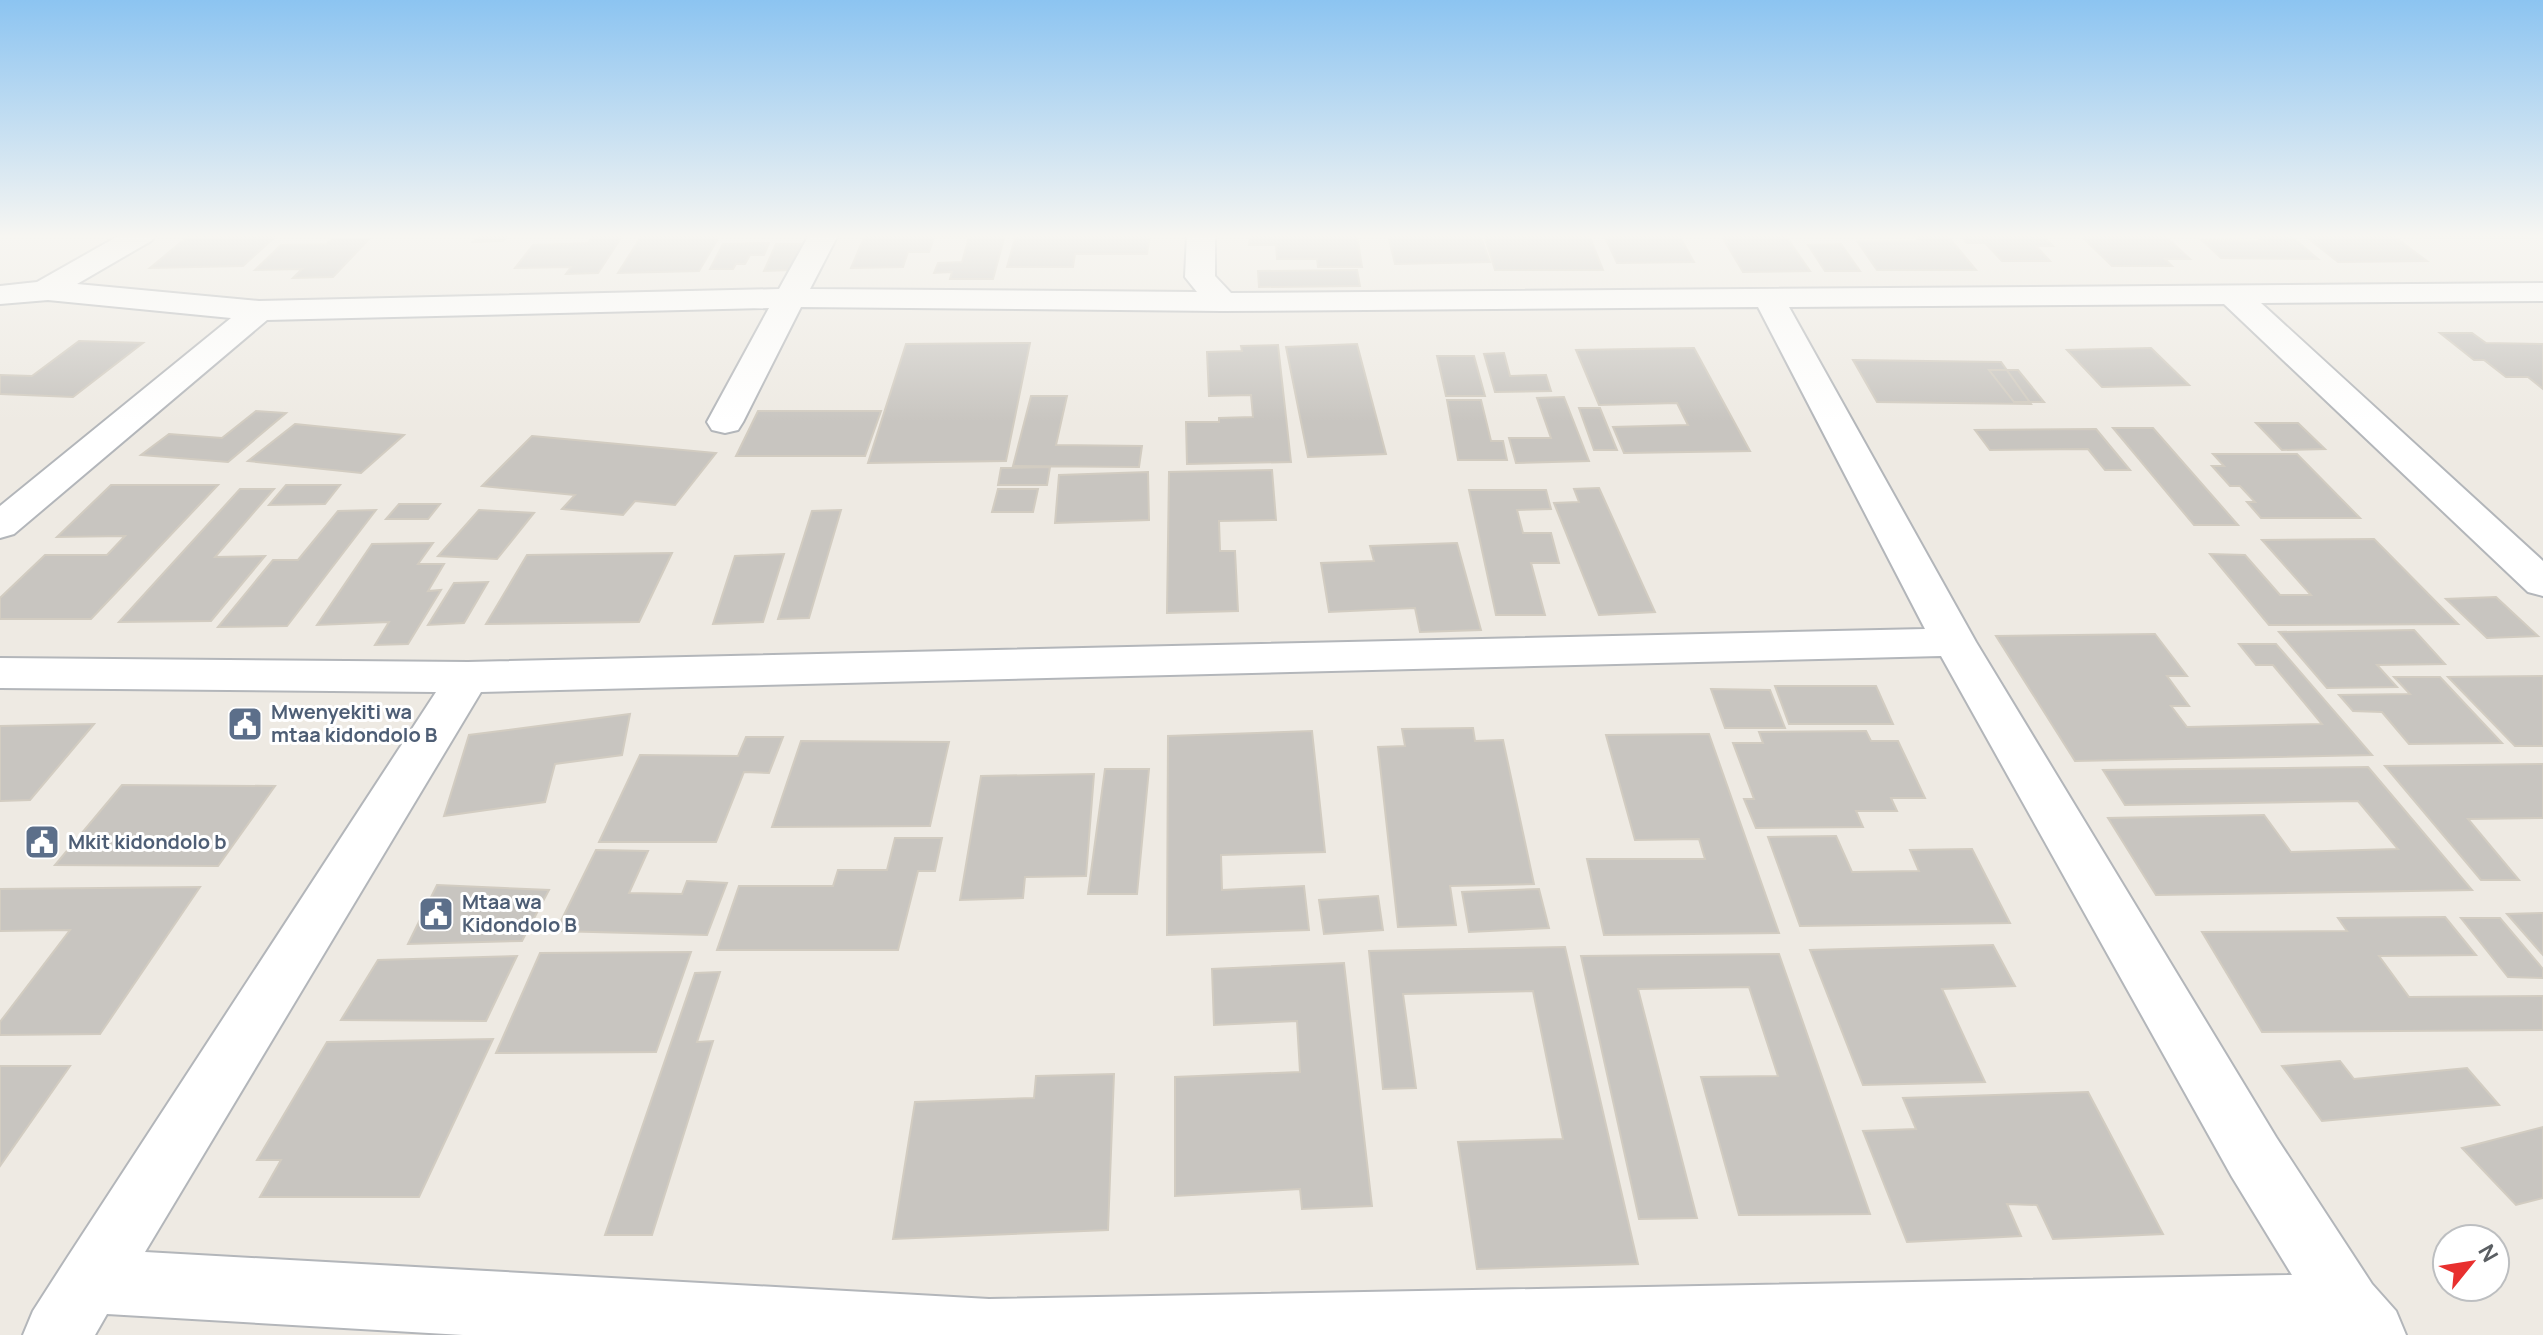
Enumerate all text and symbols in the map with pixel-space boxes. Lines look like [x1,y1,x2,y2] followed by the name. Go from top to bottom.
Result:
[271,698,438,748] place label: Mwenyekiti wa mtaa kidondolo B
[226,705,264,743] public building icon: Mwenyekiti wa mtaa kidondolo B
[23,823,61,861] public building icon: Mkit kidondolo b
[68,828,227,855] place label: Mkit kidondolo b
[462,888,577,938] place label: Mtaa wa Kidondolo B
[417,895,455,933] public building icon: Mtaa wa Kidondolo B
[2431,1223,2511,1303] north arrow
[2471,1239,2505,1267] text: N

